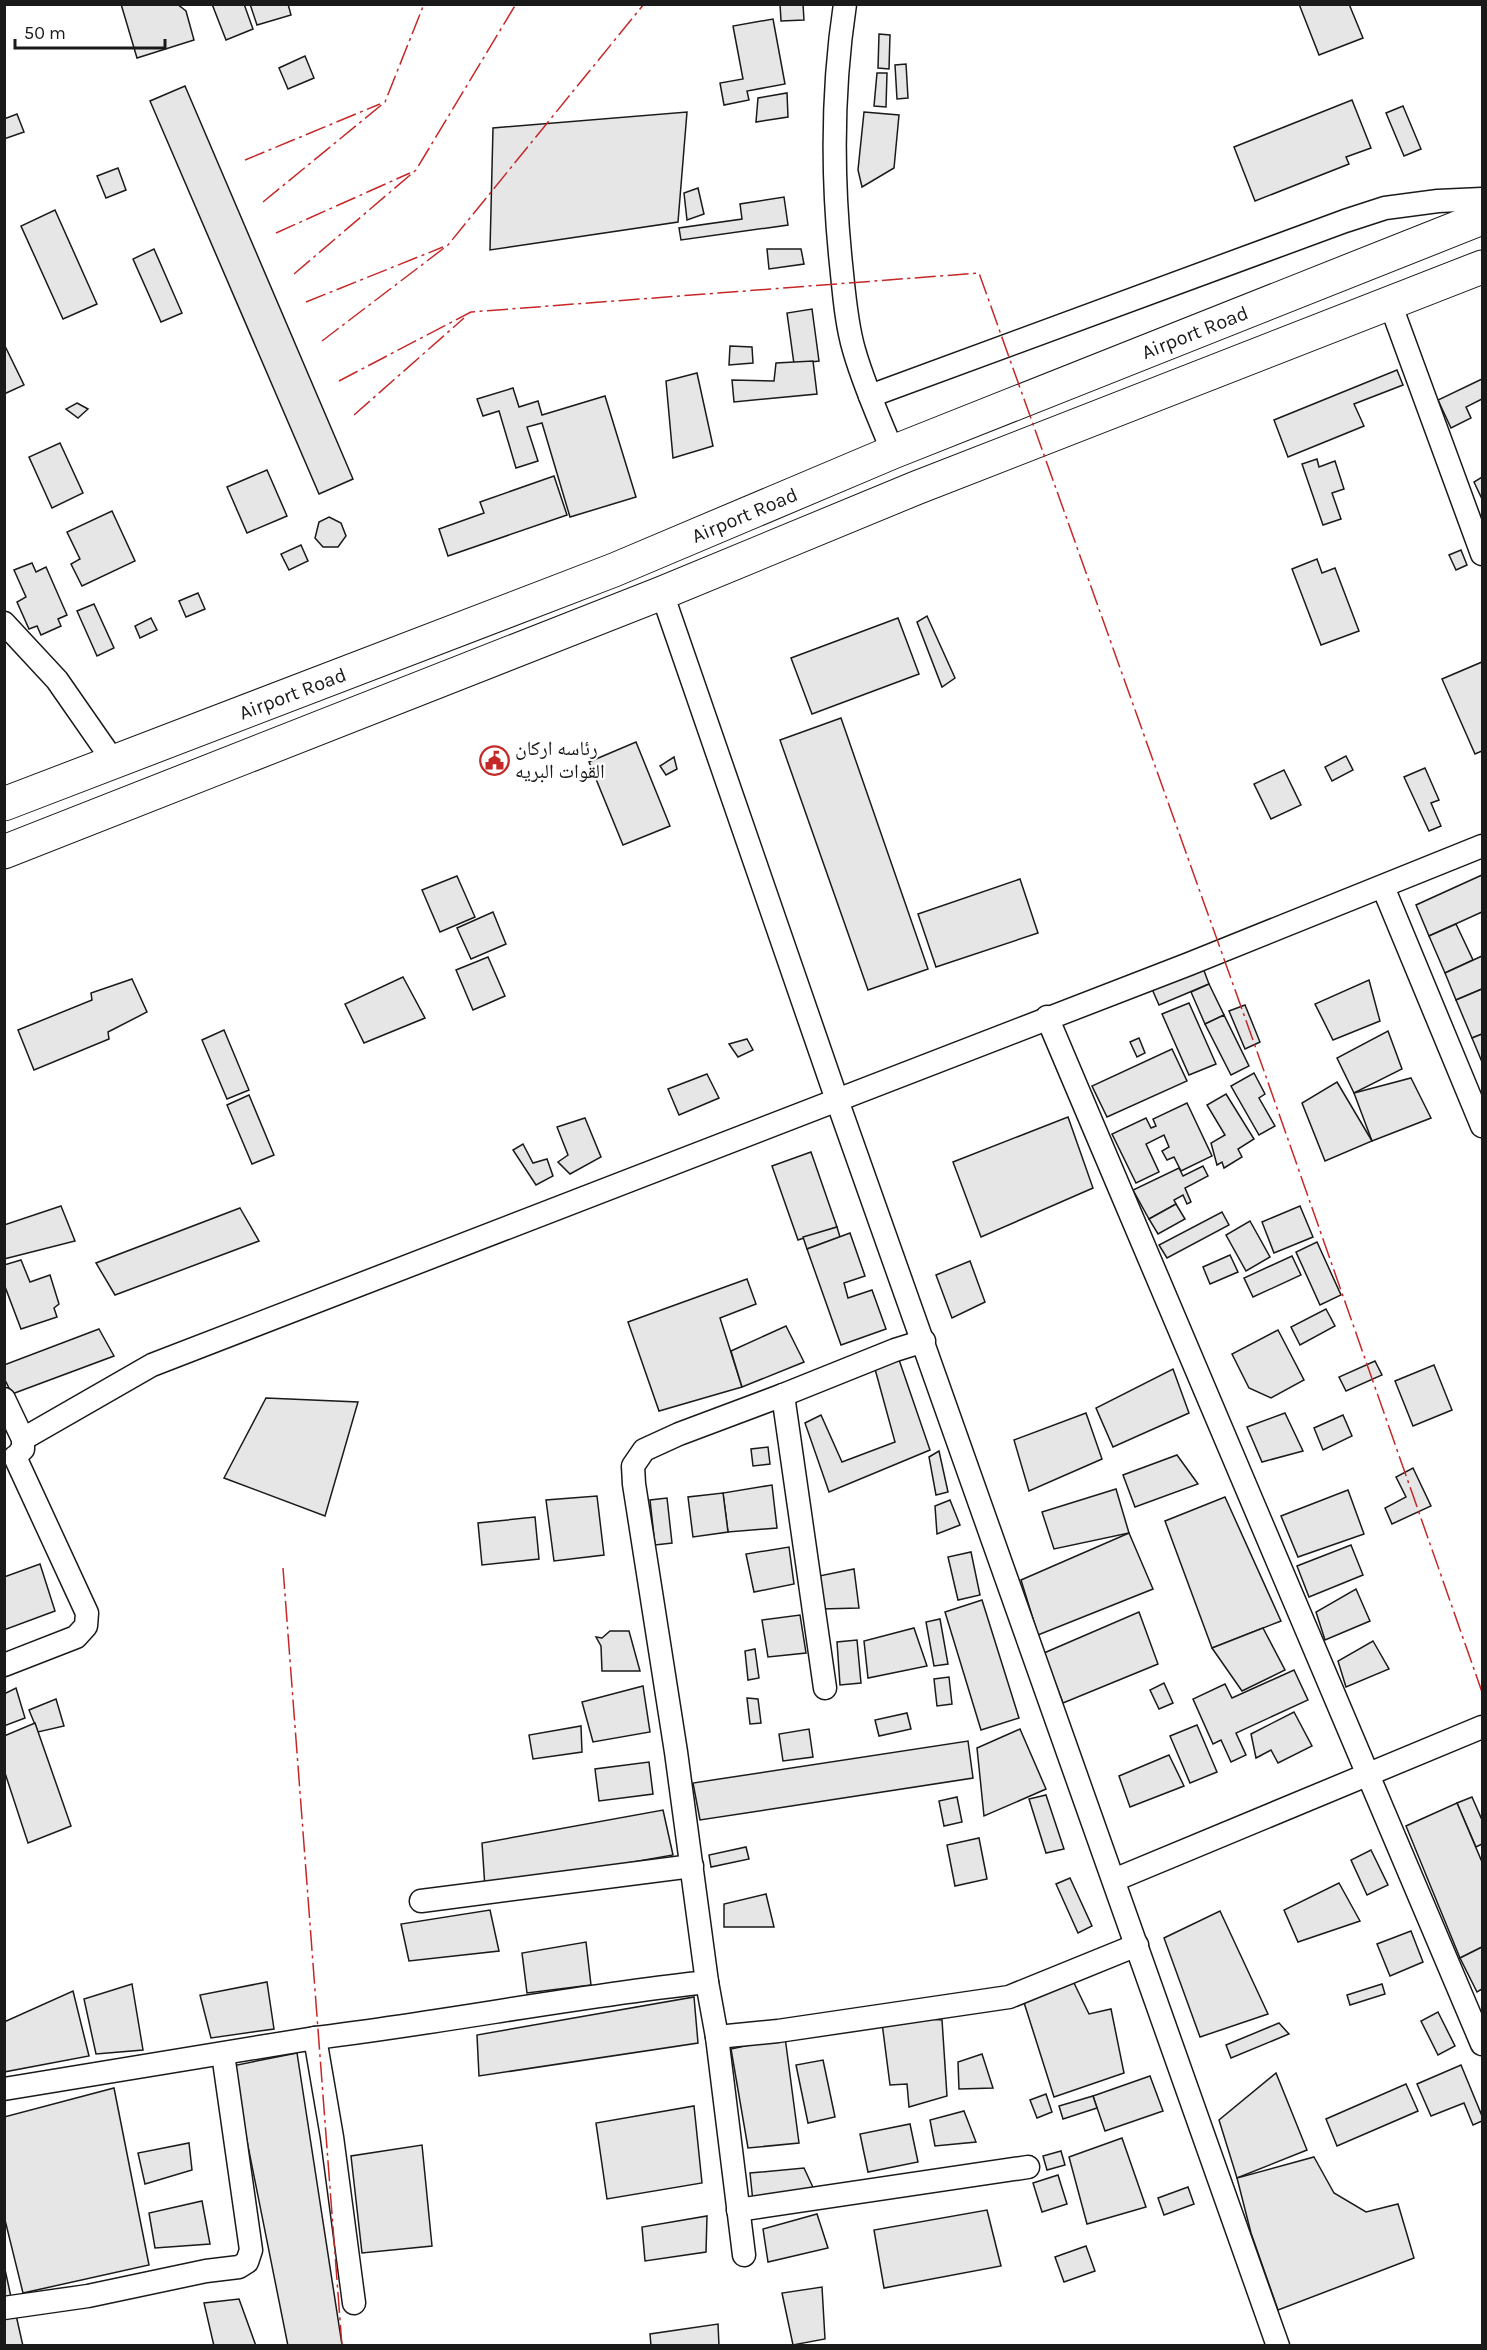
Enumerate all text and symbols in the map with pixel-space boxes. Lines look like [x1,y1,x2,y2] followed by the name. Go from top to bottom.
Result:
[15,12,165,50] scale bar
[24,22,66,44] text: 50 m
[1138,301,1252,364] street label: Airport Road
[688,483,801,548] street label: Airport Road
[236,663,350,725] street label: Airport Road
[515,737,605,783] place label: رئاسه اركان القوات البريه
[478,744,510,776] public building icon: رئاسه اركان القوات البريه

